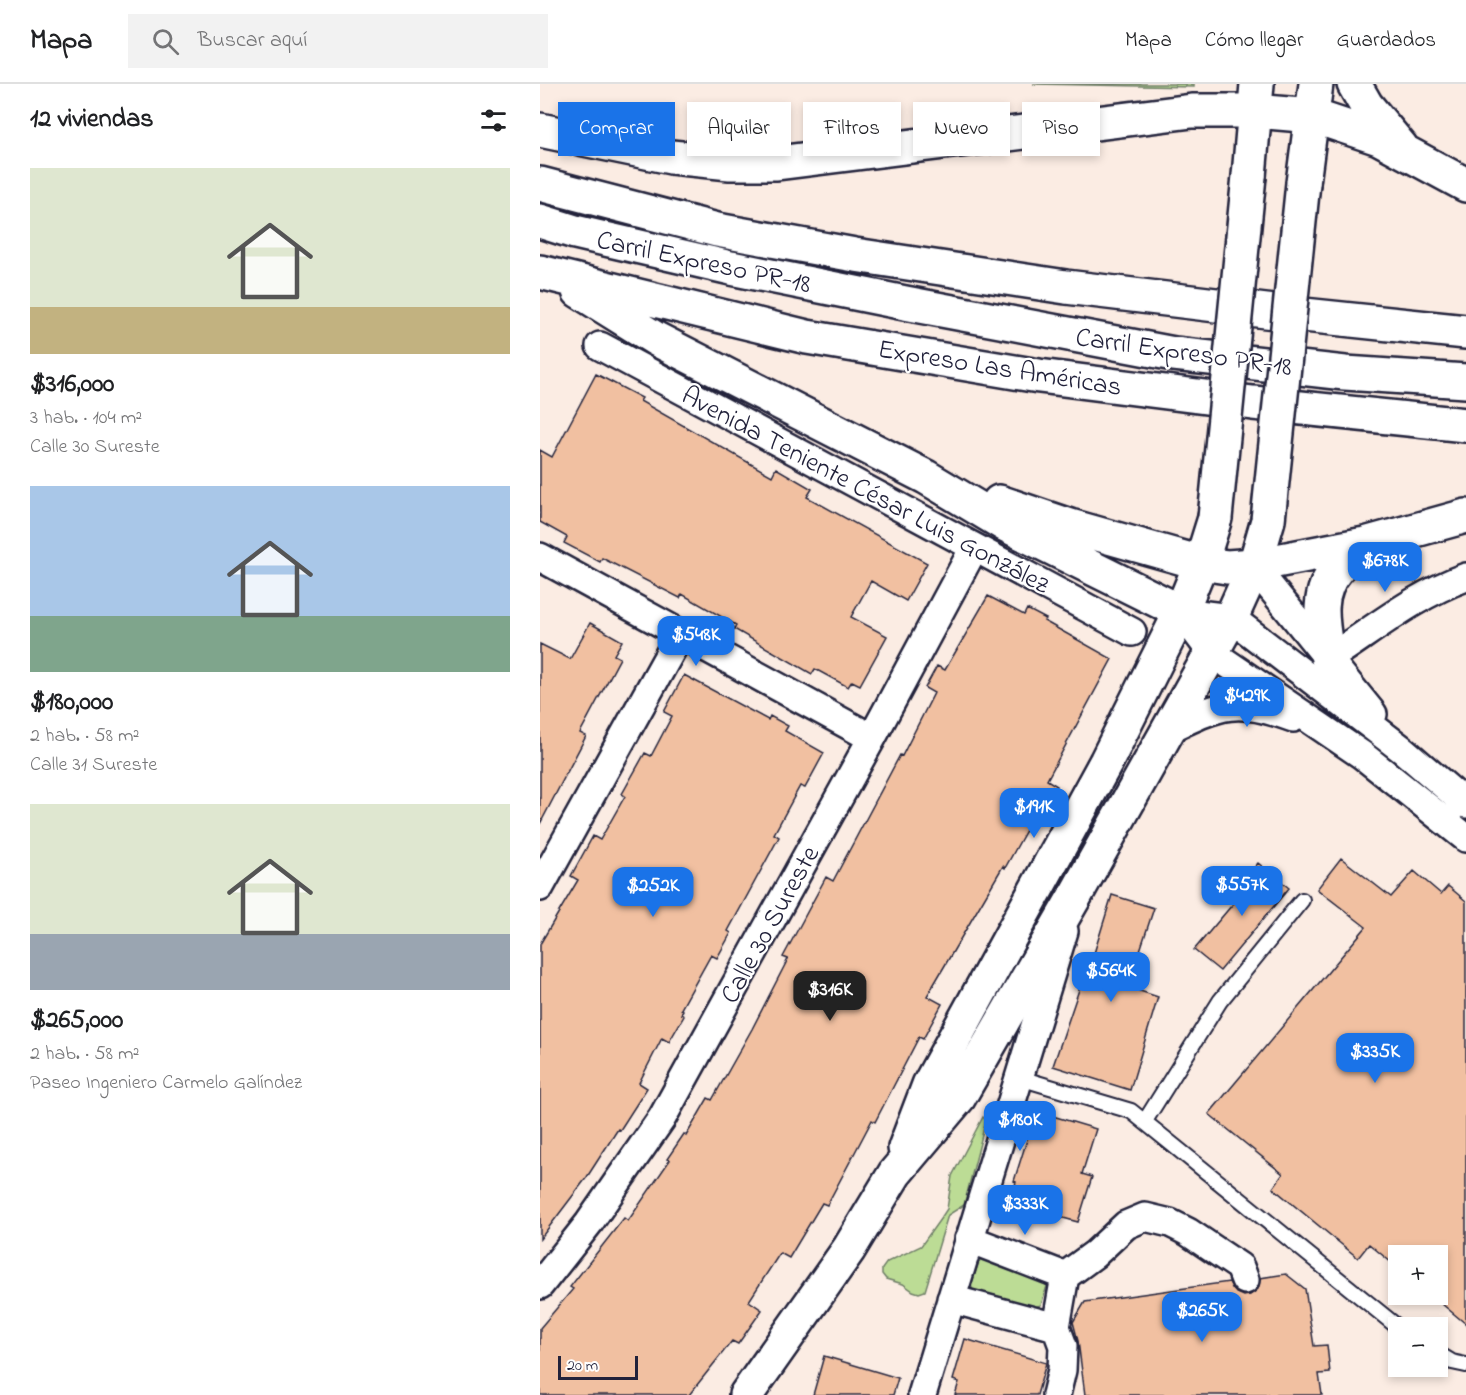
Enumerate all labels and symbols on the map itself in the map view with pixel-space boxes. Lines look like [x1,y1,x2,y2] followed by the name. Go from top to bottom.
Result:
[593,222,814,305] street label: Carril Expreso PR-18
[1073,319,1294,388] street label: Carril Expreso PR-18
[875,331,1124,408] street label: Expreso Las Américas
[674,377,1056,605] street label: Avenida Teniente César Luis González
[1343,542,1427,593] pin: $678K
[654,616,738,667] pin: $548K
[1205,677,1289,728] pin: $429K
[992,788,1076,839] pin: $191K
[712,838,831,1011] street label: Calle 30 Sureste
[1200,866,1284,917] pin: $557K
[611,867,695,918] pin: $252K
[1069,952,1153,1003] pin: $564K
[788,971,872,1022] pin: $316K
[1333,1033,1417,1084] pin: $335K
[978,1101,1062,1152] pin: $180K
[983,1185,1067,1236] pin: $333K
[1160,1292,1244,1343] pin: $265K
[558,1353,638,1380] scale bar

